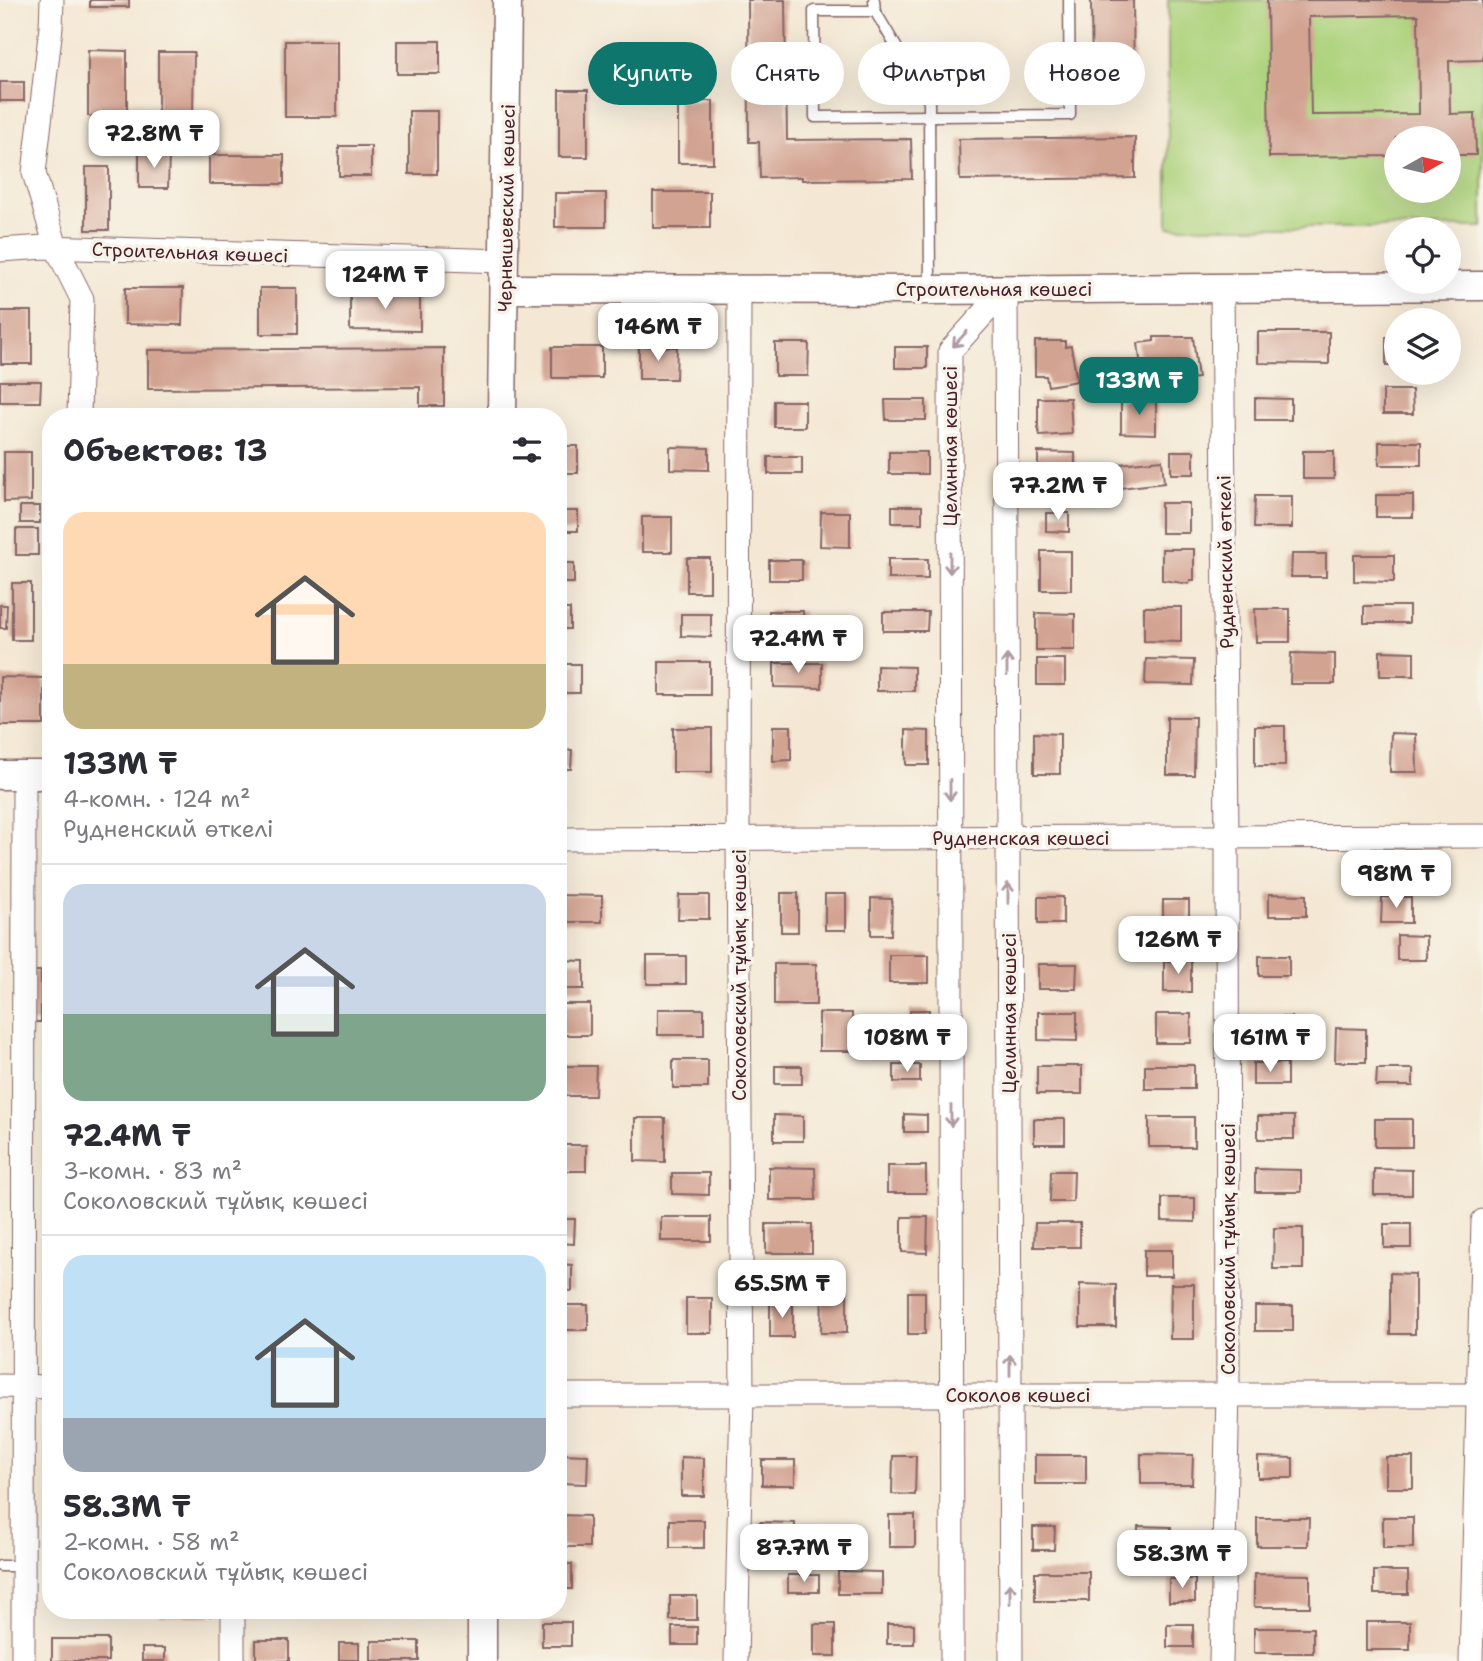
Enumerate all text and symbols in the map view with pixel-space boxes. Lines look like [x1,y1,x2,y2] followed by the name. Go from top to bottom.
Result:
[588,42,717,105] chip: Купить
[731,42,844,105] chip: Снять
[858,42,1010,105] chip: Фильтры
[1024,42,1145,105] chip: Новое
[492,104,521,312] street label: Чернышевский көшесі
[89,110,219,170] pin: 72.8M ₸
[105,118,203,148] text: 72.8M ₸
[1384,126,1461,203] north arrow
[1384,126,1461,385] map controls
[1384,217,1461,294] button: locate
[91,237,289,268] street label: Строительная көшесі
[328,252,442,311] pin: 124M ₸
[342,259,428,289] text: 124M ₸
[896,277,1092,302] street label: Строительная көшесі
[601,304,715,363] pin: 146M ₸
[1384,308,1461,385] button: layers
[614,311,702,341] text: 146M ₸
[953,330,969,348] one-way arrow
[1082,358,1196,417] pin: 133M ₸
[1095,365,1183,395] text: 133M ₸
[938,366,963,527] street label: Целинная көшесі
[63,430,268,471] text: Объектов: 13
[508,431,546,469] icon: filters
[993,462,1123,522] pin: 77.2M ₸
[1009,470,1107,500] text: 77.2M ₸
[1211,475,1240,649] street label: Рудненский өткелі
[943,551,957,574] one-way arrow
[242,557,368,683] icon: home
[733,616,863,675] pin: 72.4M ₸
[749,623,847,653] text: 72.4M ₸
[1000,654,1014,677] one-way arrow
[63,743,177,784] text: 133M ₸
[944,779,957,802] one-way arrow
[63,784,251,814] text: 4-комн. · 124 m²
[63,814,274,844] text: Рудненский өткелі
[932,826,1110,851] street label: Рудненская көшесі
[727,849,752,1101] street label: Соколовский тұйық көшесі
[1347,850,1445,910] pin: 98M ₸
[1357,858,1435,888] text: 98M ₸
[1001,882,1015,905] one-way arrow
[1121,916,1235,976] pin: 126M ₸
[1134,924,1222,954] text: 126M ₸
[242,929,368,1055] icon: home
[997,933,1022,1094] street label: Целинная көшесі
[850,1014,964,1074] pin: 108M ₸
[1213,1014,1327,1074] pin: 161M ₸
[863,1022,951,1052] text: 108M ₸
[1230,1022,1310,1052] text: 161M ₸
[944,1104,958,1127] one-way arrow
[63,1115,191,1156] text: 72.4M ₸
[1216,1123,1241,1375] street label: Соколовский тұйық көшесі
[63,1156,242,1186] text: 3-комн. · 83 m²
[63,1186,368,1216] text: Соколовский тұйық көшесі
[717,1260,847,1320] pin: 65.5M ₸
[734,1268,830,1298] text: 65.5M ₸
[242,1300,368,1426] icon: home
[1003,1354,1017,1377] one-way arrow
[945,1383,1091,1408] street label: Соколов көшесі
[63,1486,191,1527] text: 58.3M ₸
[739,1524,869,1584] pin: 87.7M ₸
[63,1527,240,1557] text: 2-комн. · 58 m²
[1117,1530,1247,1590] pin: 58.3M ₸
[756,1532,852,1562] text: 87.7M ₸
[1133,1538,1231,1568] text: 58.3M ₸
[63,1557,368,1587] text: Соколовский тұйық көшесі
[1003,1582,1017,1605] one-way arrow

